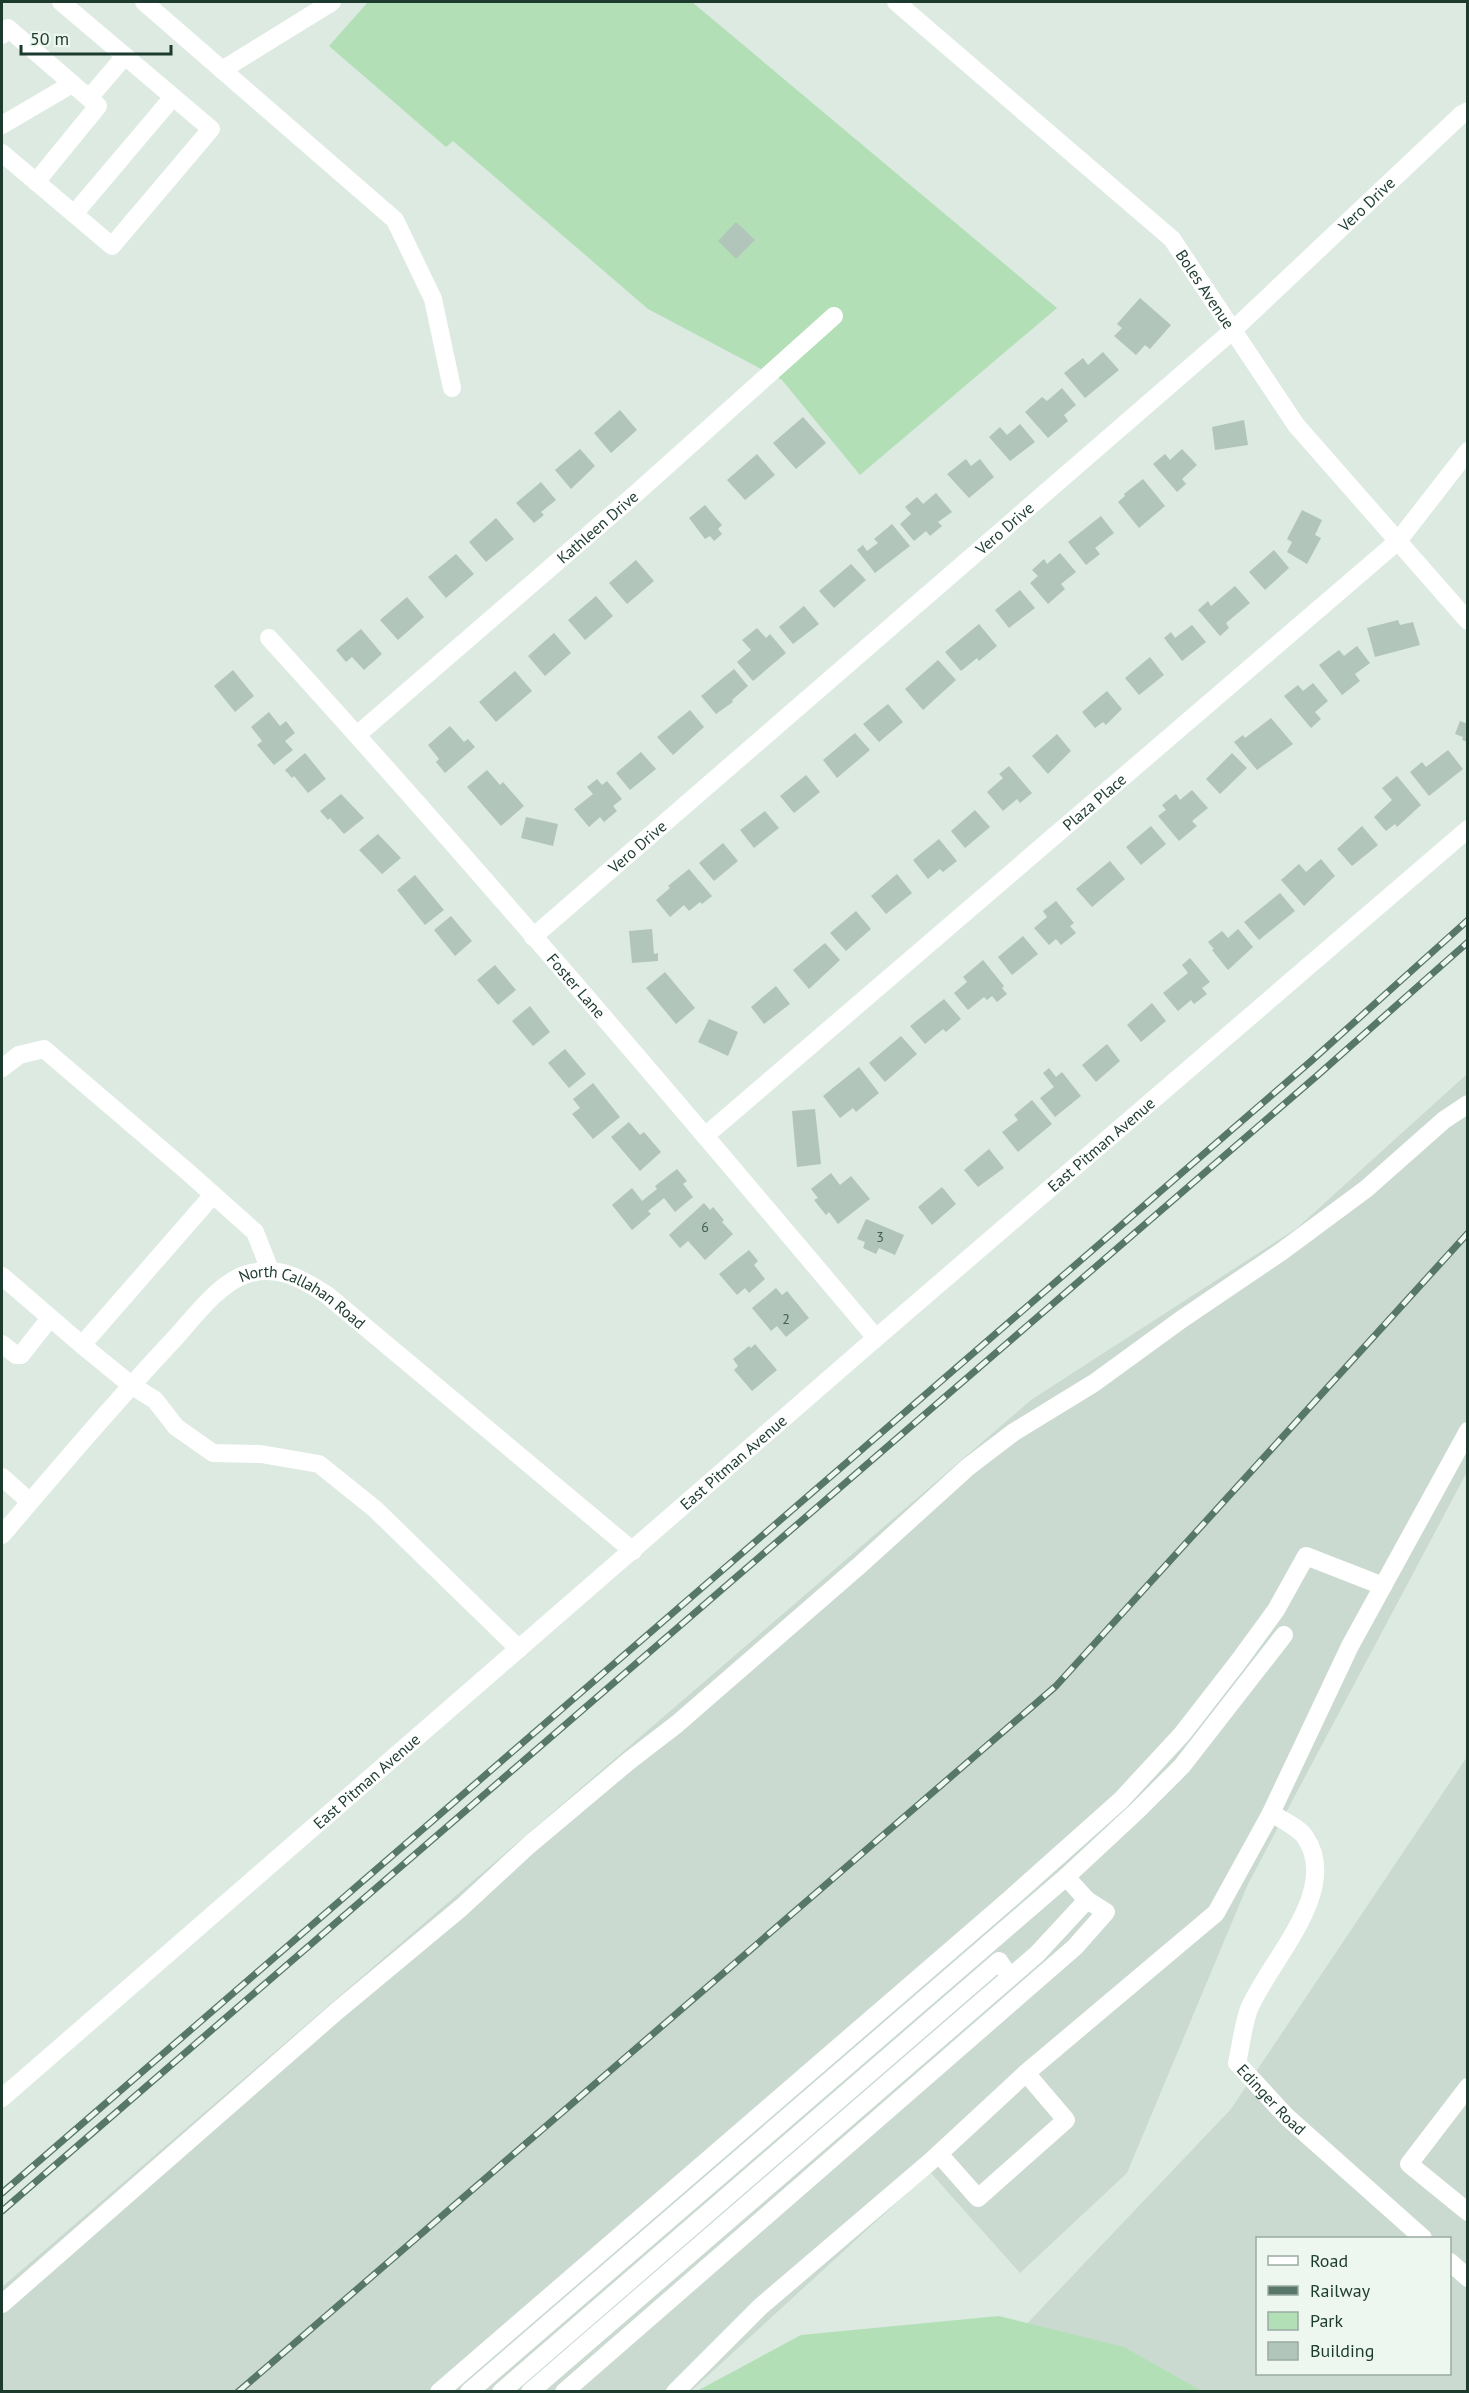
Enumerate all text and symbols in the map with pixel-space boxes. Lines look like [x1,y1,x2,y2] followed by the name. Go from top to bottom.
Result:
[21,18,171,56] scale bar
[30,27,69,50] text: 50 m
[1333,173,1399,236] street label: Vero Drive
[1172,246,1239,333] street label: Boles Avenue
[553,486,642,568] street label: Kathleen Drive
[971,498,1038,560] street label: Vero Drive
[1058,769,1130,835] street label: Plaza Place
[603,816,670,878] street label: Vero Drive
[543,949,610,1022] street label: Foster Lane
[1043,1093,1159,1196] street label: East Pitman Avenue
[701,1218,709,1236] house number: 6
[876,1228,884,1246] house number: 3
[236,1261,370,1333] street label: North Callahan Road
[782,1310,790,1328] house number: 2
[676,1410,791,1514] street label: East Pitman Avenue
[309,1729,424,1833] street label: East Pitman Avenue
[1233,2060,1310,2139] street label: Edinger Road
[1256,2237,1451,2375] legend
[1310,2249,1348,2272] text: Road
[1310,2279,1371,2302] text: Railway
[1310,2309,1343,2332] text: Park
[1310,2339,1374,2362] text: Building

